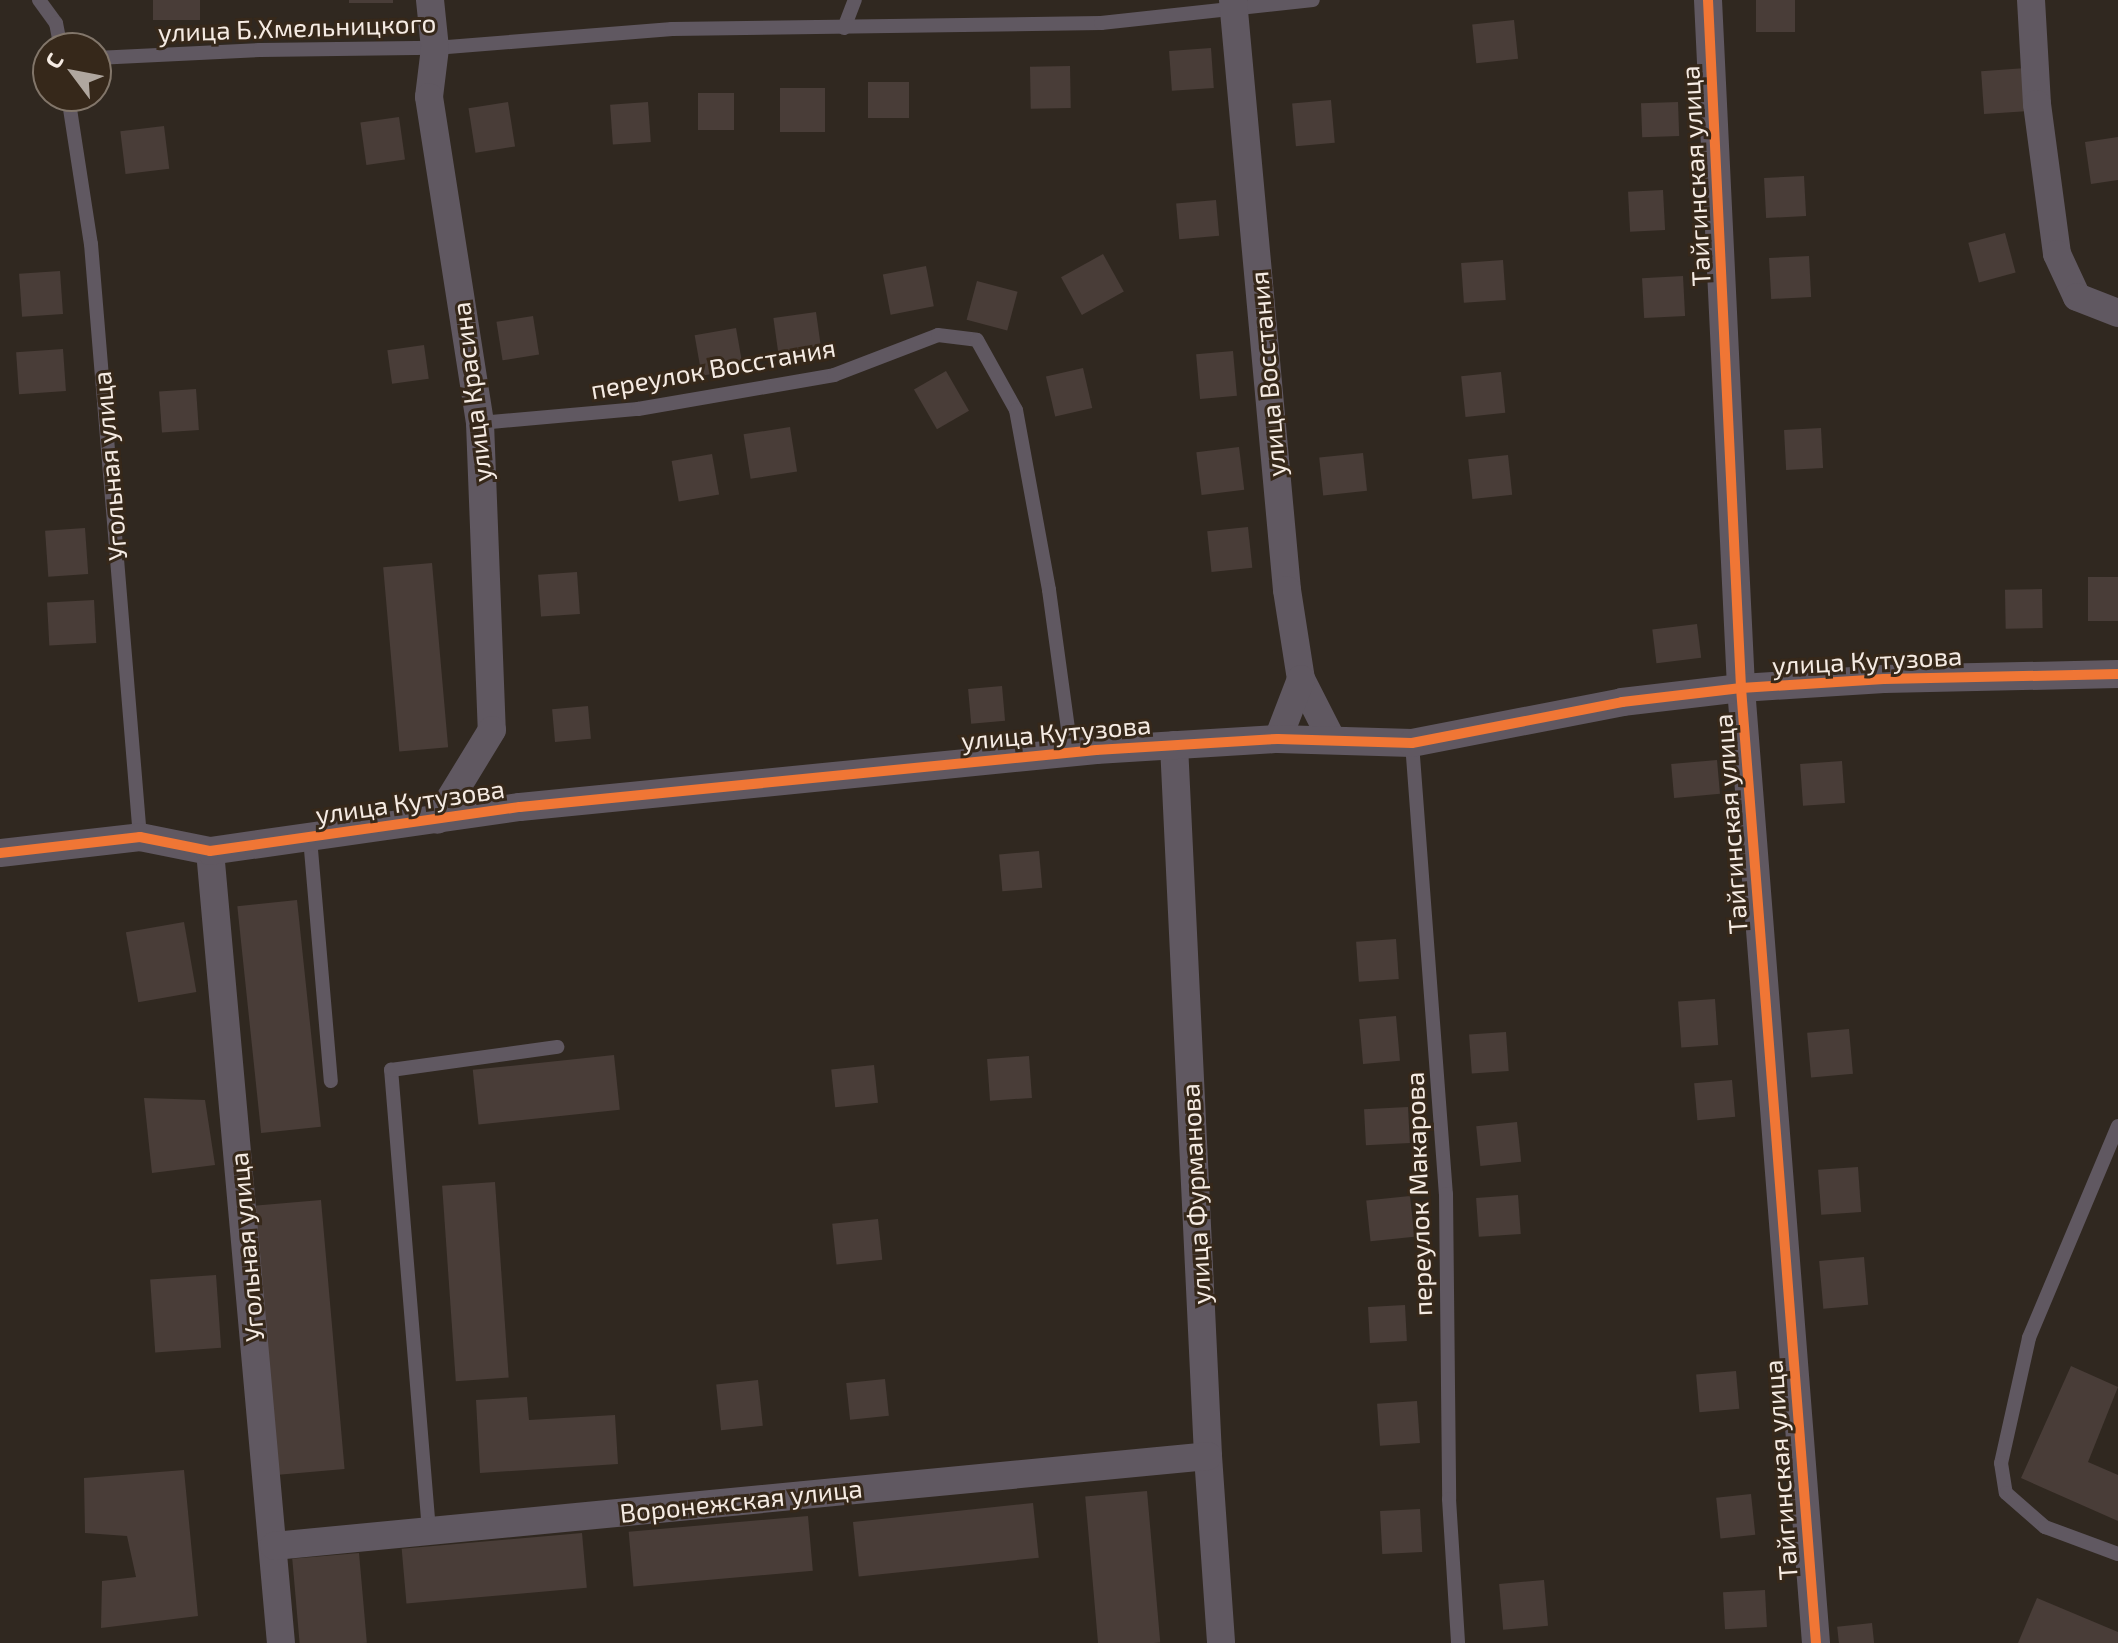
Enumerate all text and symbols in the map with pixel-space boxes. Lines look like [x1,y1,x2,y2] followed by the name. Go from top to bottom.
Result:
[157,7,437,47] street label: улица Б.Хмельницкого
[32,32,112,112] north arrow
[39,48,68,73] text: С
[1674,65,1716,287] street label: Тайгинская улица
[1242,270,1292,478] street label: улица Восстания
[444,300,498,484] street label: улица Красина
[588,331,838,405] street label: переулок Восстания
[85,370,133,562] street label: Угольная улица
[1771,639,1963,681] street label: улица Кутузова
[960,708,1152,756] street label: улица Кутузова
[1707,713,1753,935] street label: Тайгинская улица
[313,772,507,830] street label: улица Кутузова
[1398,1071,1438,1317] street label: переулок Макарова
[1174,1083,1216,1305] street label: улица Фурманова
[222,1151,270,1343] street label: Угольная улица
[1757,1359,1803,1581] street label: Тайгинская улица
[618,1472,864,1528] street label: Воронежская улица

